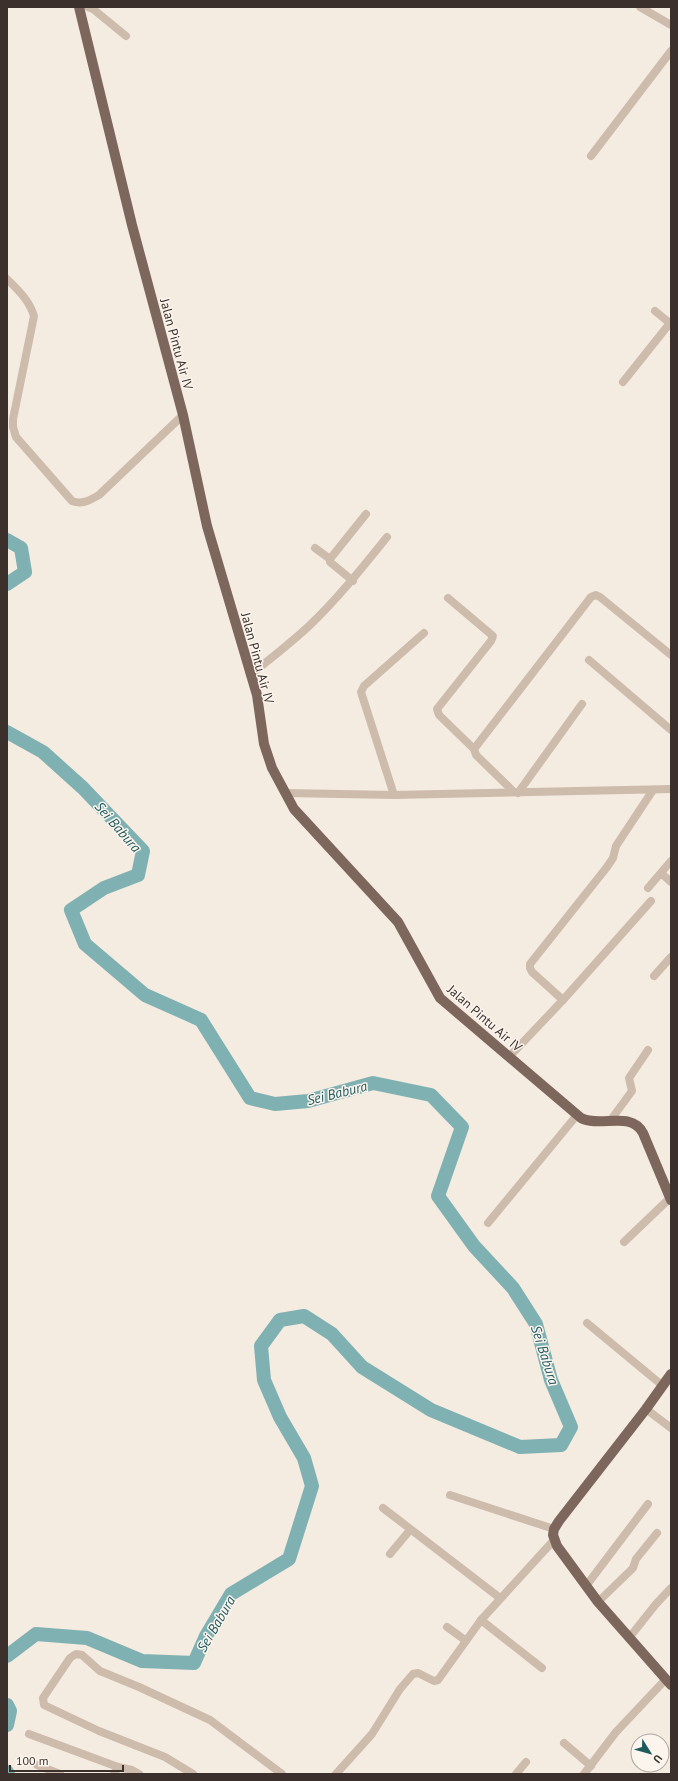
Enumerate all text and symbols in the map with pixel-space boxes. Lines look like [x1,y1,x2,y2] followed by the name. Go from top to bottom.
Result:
[156,296,197,392] street label: Jalan Pintu Air IV
[237,610,278,706] street label: Jalan Pintu Air IV
[91,798,145,856] water label: Sei Babura
[443,981,526,1056] street label: Jalan Pintu Air IV
[305,1077,369,1109] water label: Sei Babura
[527,1323,563,1387] water label: Sei Babura
[193,1593,239,1655] water label: Sei Babura
[630,1733,670,1773] north arrow
[10,1747,123,1773] scale bar
[650,1752,666,1766] text: U
[16,1753,49,1768] text: 100 m

